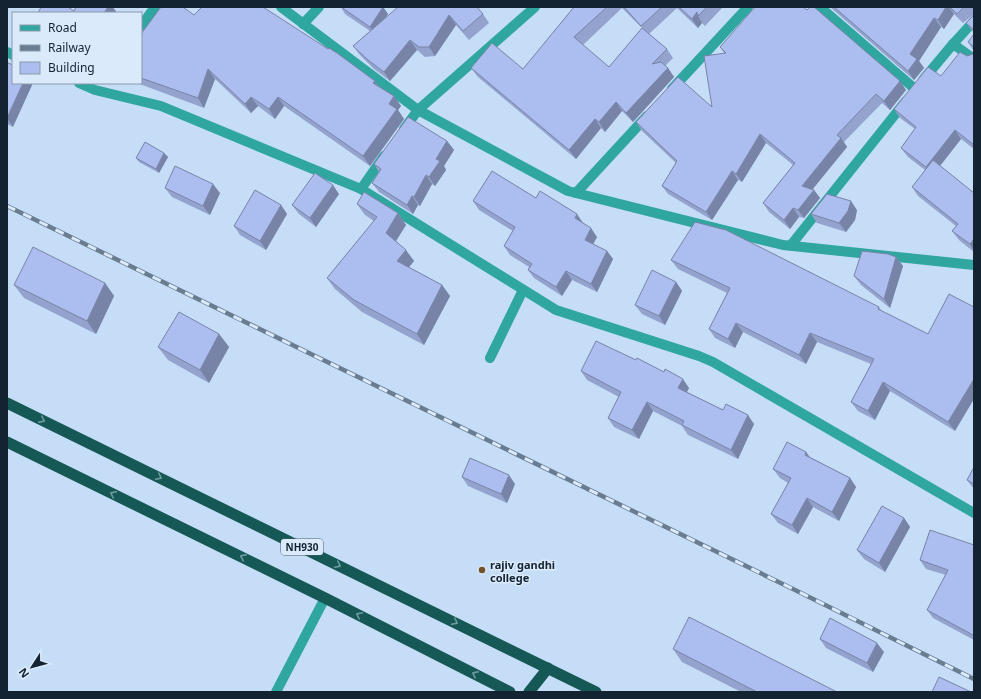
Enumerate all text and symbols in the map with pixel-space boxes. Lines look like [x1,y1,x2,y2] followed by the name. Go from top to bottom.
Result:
[12,12,142,84] legend
[48,19,77,36] text: Road
[48,39,92,56] text: Railway
[48,59,95,76] text: Building
[38,415,45,423] one-way arrow
[154,472,162,480] one-way arrow
[110,491,117,499] one-way arrow
[281,539,323,555] road number: NH930
[239,555,247,562] one-way arrow
[490,557,555,585] place label: rajiv gandhi college
[334,560,342,568] one-way arrow
[477,565,487,575] marker: rajiv gandhi college
[356,612,363,620] one-way arrow
[451,617,458,625] one-way arrow
[12,647,52,687] north arrow
[15,665,32,681] text: N
[472,671,479,679] one-way arrow

